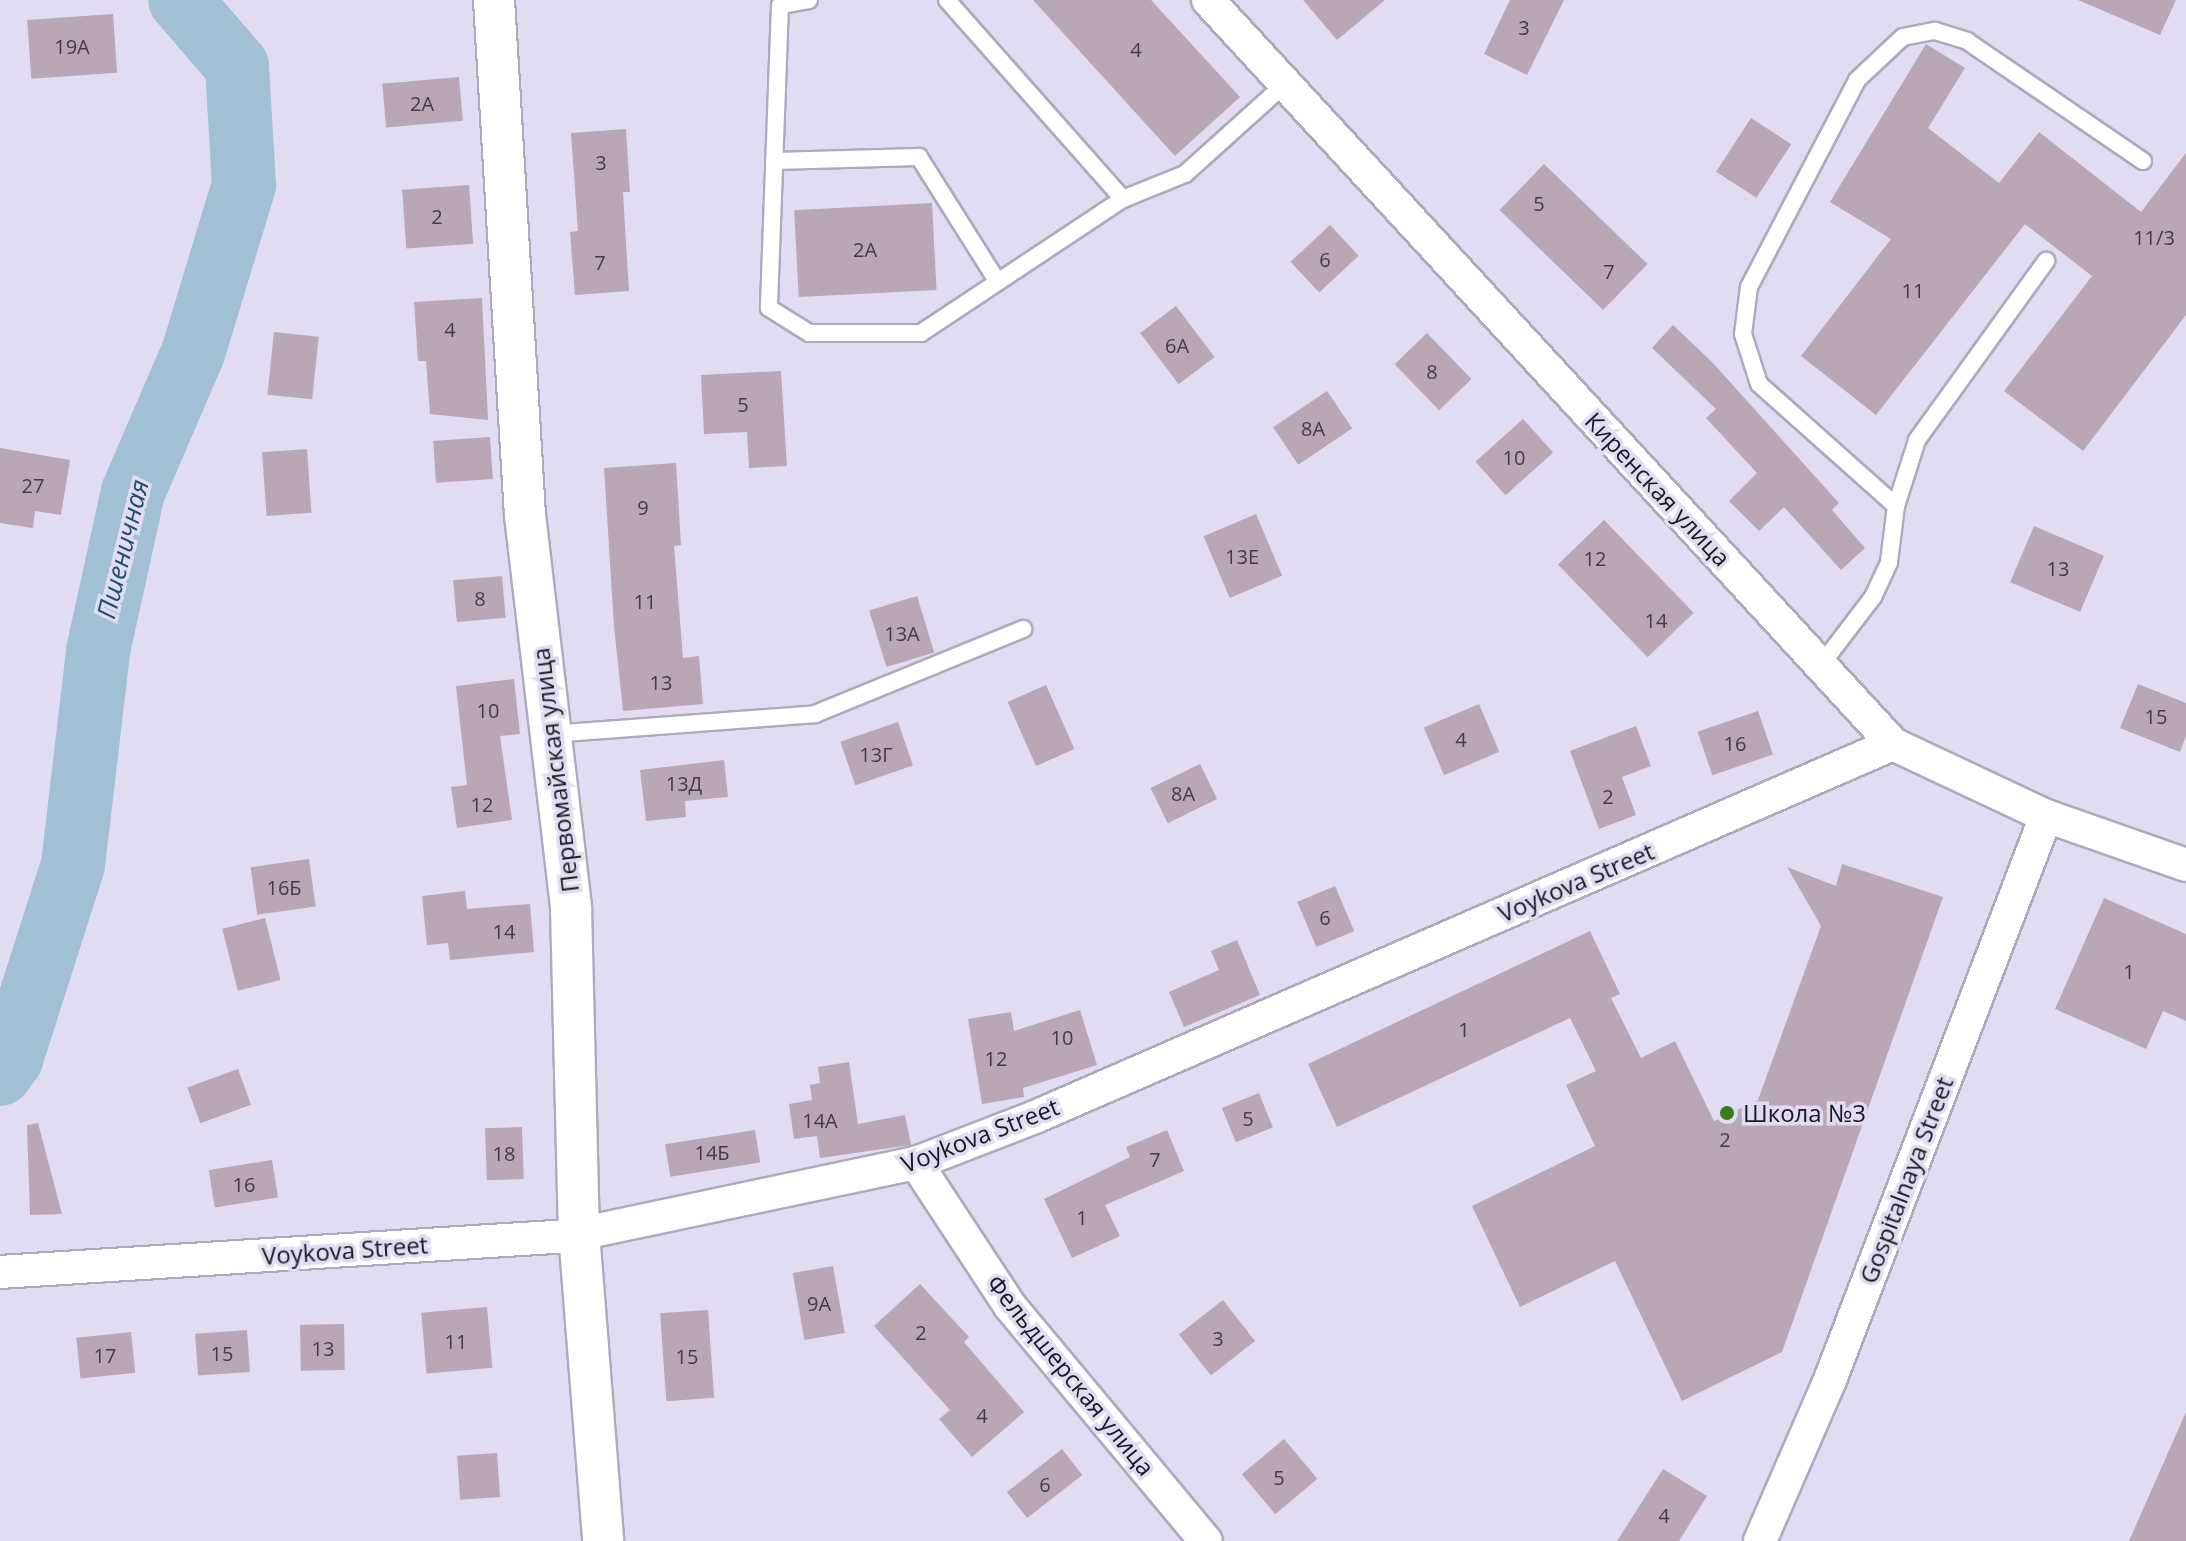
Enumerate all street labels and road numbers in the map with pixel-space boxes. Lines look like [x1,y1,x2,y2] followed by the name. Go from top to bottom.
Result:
[1579,406,1737,572] street label: Киренская улица
[526,646,584,894] street label: Первомайская улица
[1494,836,1658,928] street label: Voykova Street
[1853,1073,1959,1287] street label: Gospitalnaya Street
[897,1092,1063,1178] street label: Voykova Street
[261,1230,429,1270] street label: Voykova Street
[981,1269,1161,1481] street label: Фельдшерская улица

